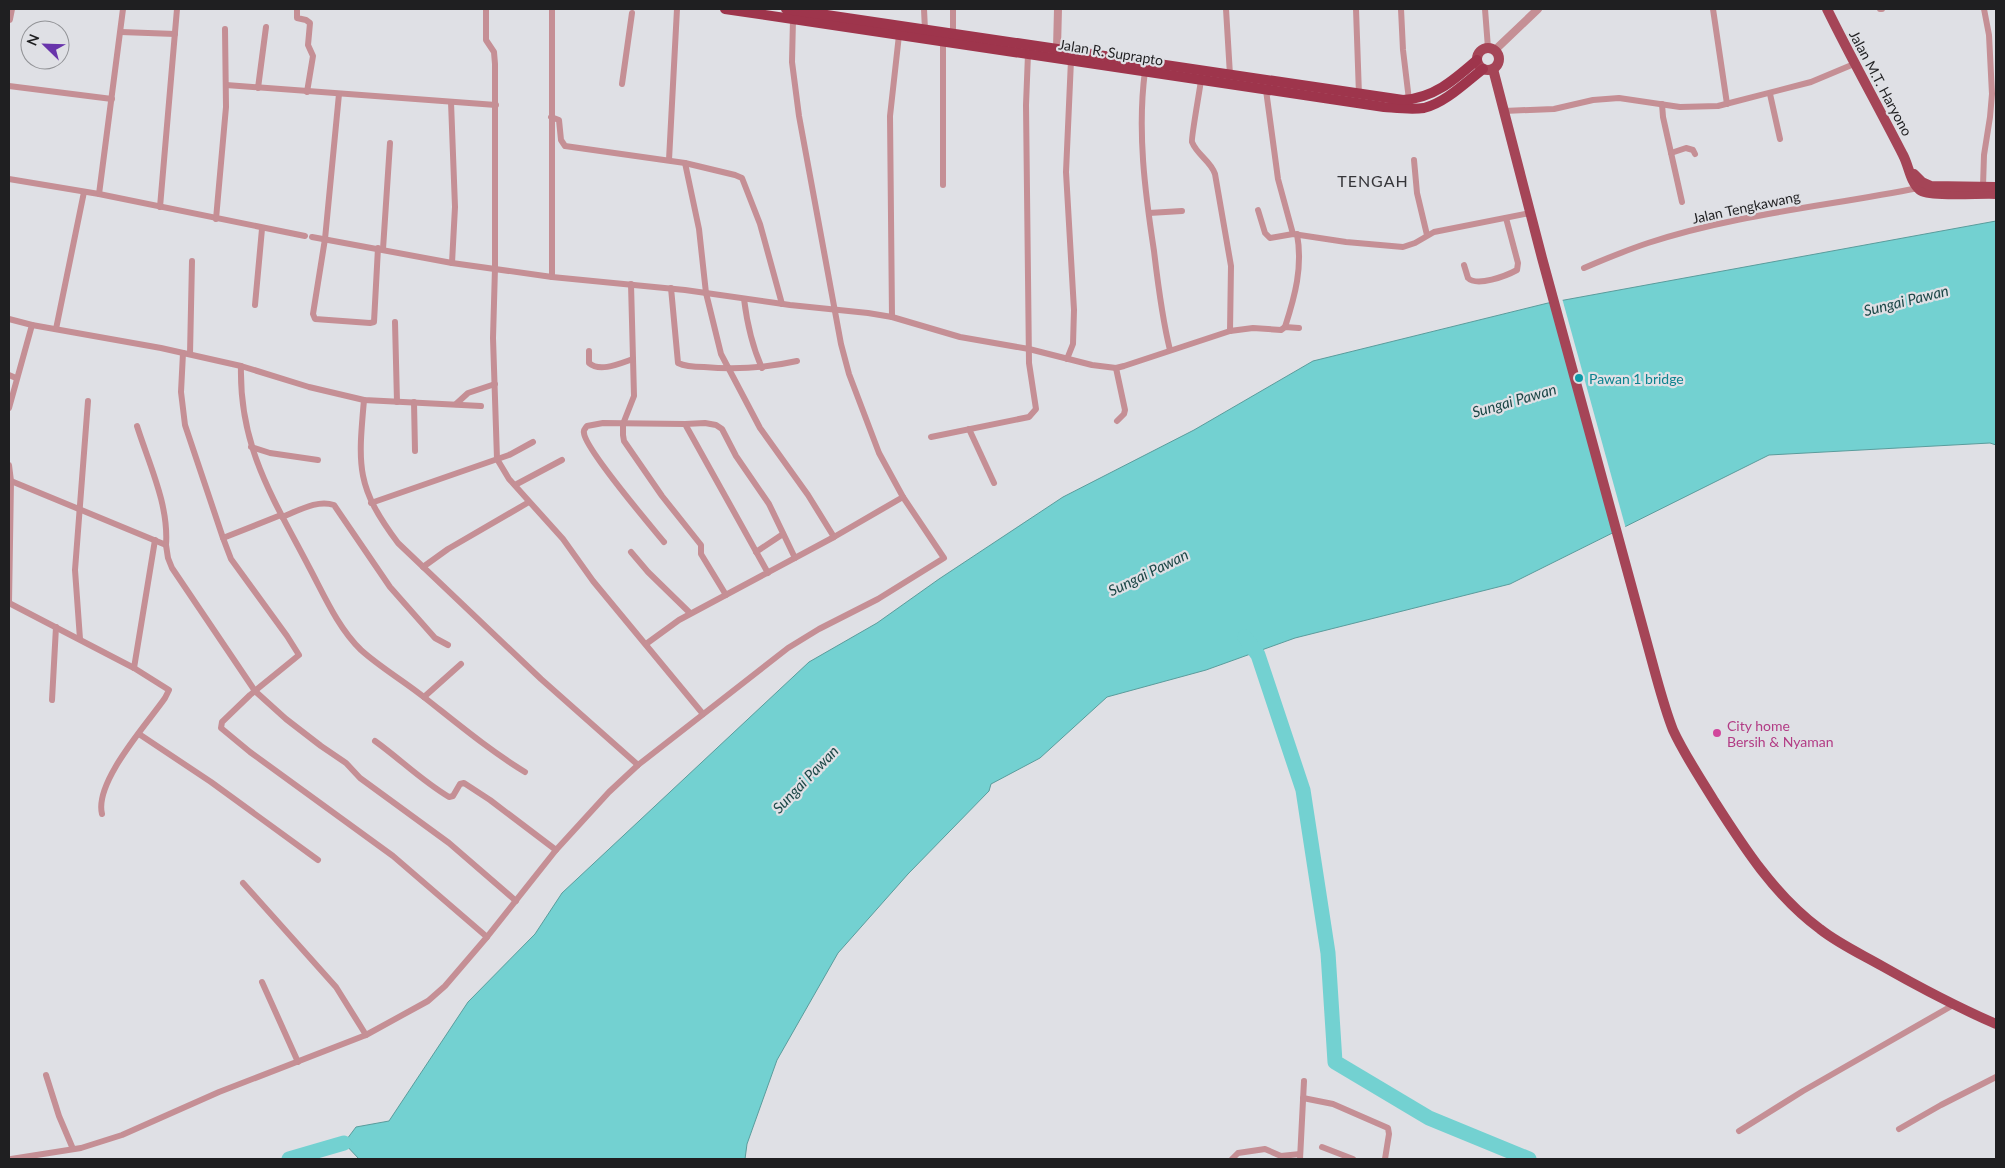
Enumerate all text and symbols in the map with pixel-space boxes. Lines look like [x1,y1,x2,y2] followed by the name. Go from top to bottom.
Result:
[20,20,70,70] north arrow
[1846,27,1916,139] street label: Jalan M.T. Haryono
[23,31,43,48] text: N
[1058,35,1165,69] street label: Jalan R. Suprapto
[1337,171,1409,190] district label: TENGAH
[1690,187,1802,227] street label: Jalan Tengkawang
[1862,281,1950,319] water label: Sungai Pawan
[1589,370,1684,387] place label: Pawan 1 bridge
[1573,372,1585,384] marker: Pawan 1 bridge
[1470,379,1558,421] water label: Sungai Pawan
[1105,545,1191,599] water label: Sungai Pawan
[1727,717,1834,750] place label: City home Bersih & Nyaman
[1711,727,1723,739] marker: City home Bersih & Nyaman
[768,741,842,816] water label: Sungai Pawan

